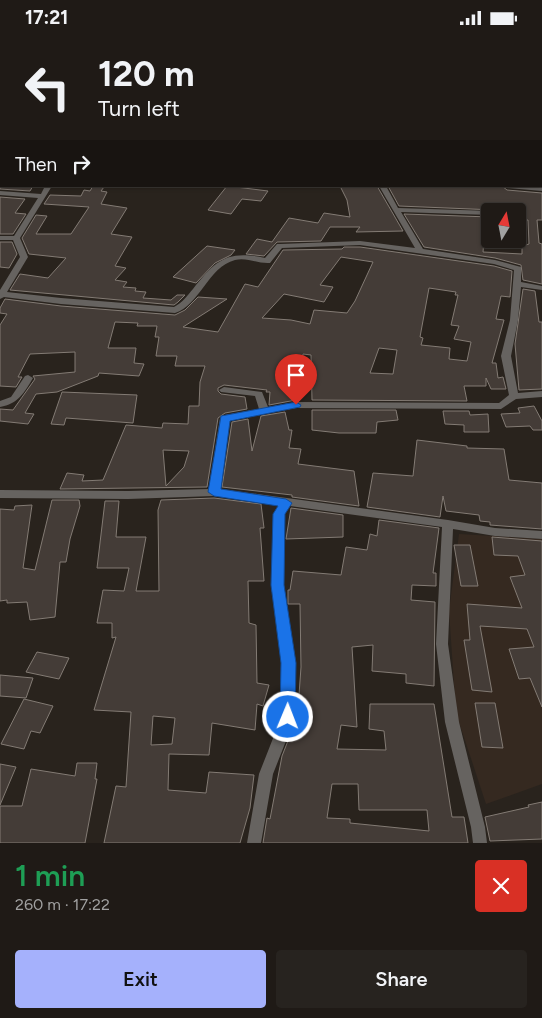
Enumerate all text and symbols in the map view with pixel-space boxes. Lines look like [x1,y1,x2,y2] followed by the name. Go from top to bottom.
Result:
[25,6,68,29] text: 17:21
[98,53,195,95] text: 120 m
[15,55,80,120] icon: left
[98,95,180,122] text: Turn left
[67,150,95,178] icon: right
[15,153,57,176] text: Then
[481,203,526,247] north arrow
[481,203,526,248] map controls
[275,354,317,405] pin
[282,361,310,389] icon: arrive
[261,690,313,742] position arrow
[15,857,85,894] text: 1 min
[475,860,527,912] button: close
[15,895,110,914] text: 260 m · 17:22
[15,950,266,1008] button: Exit
[276,950,527,1008] button: Share

